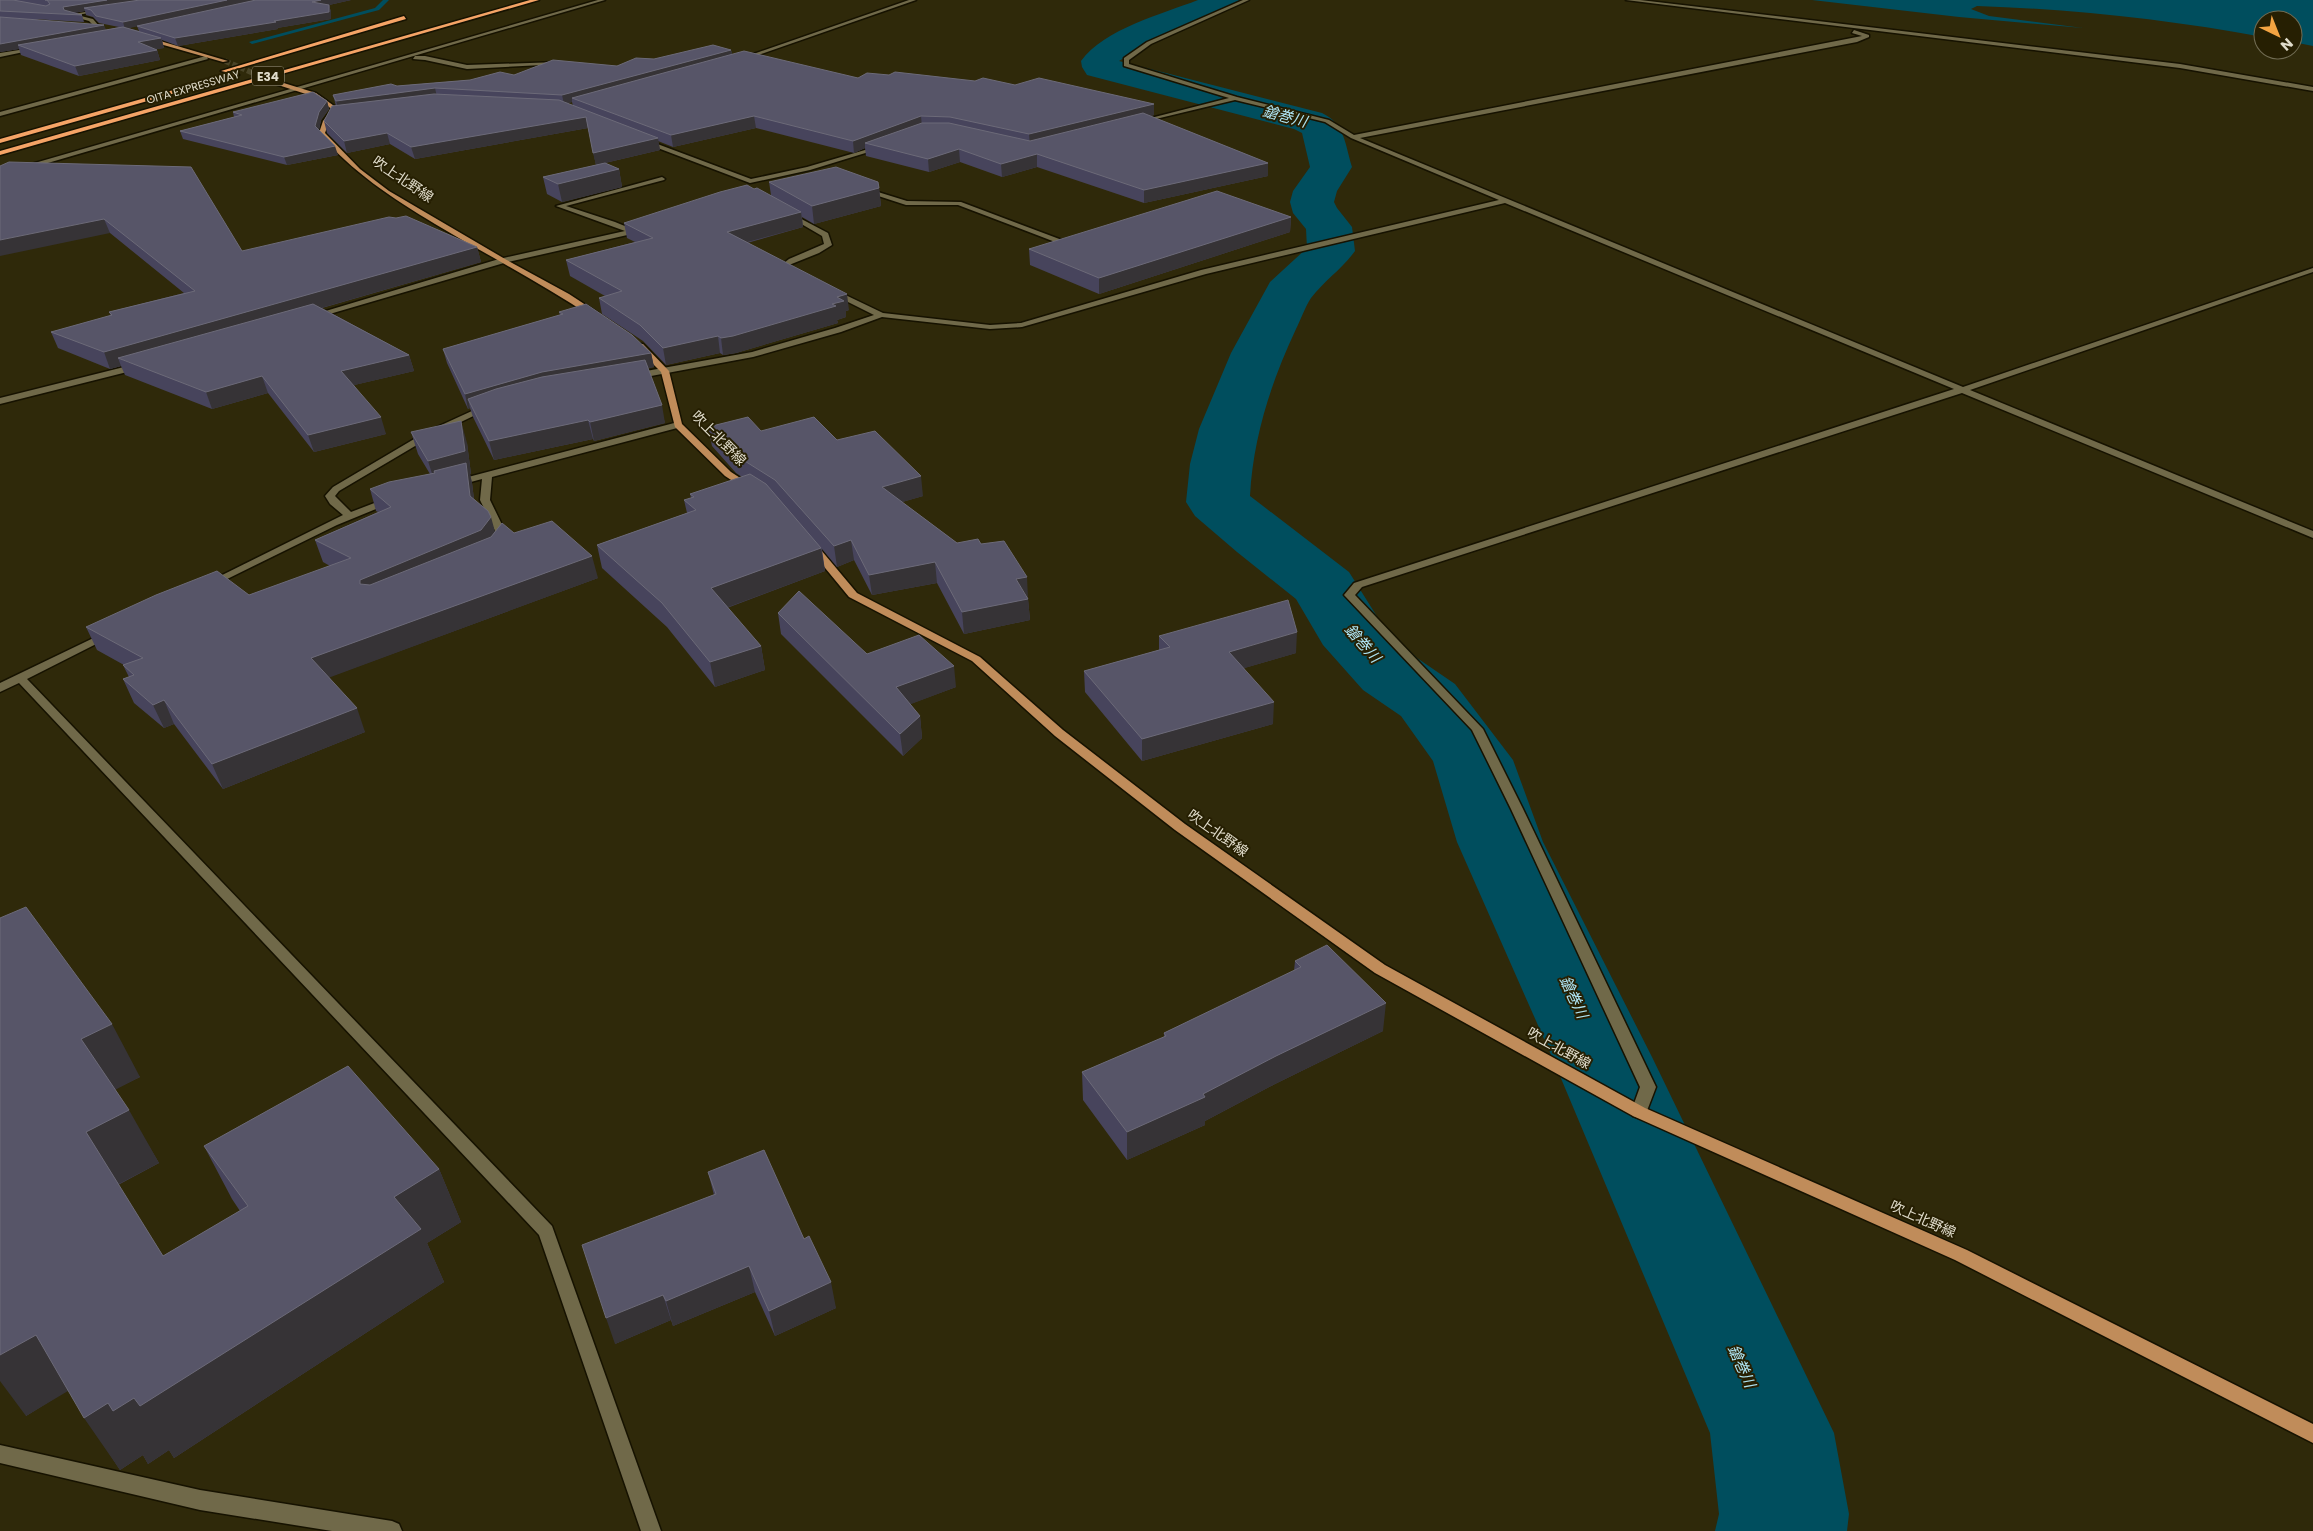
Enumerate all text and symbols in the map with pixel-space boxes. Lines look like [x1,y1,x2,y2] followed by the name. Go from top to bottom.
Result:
[2253,10,2303,60] north arrow
[2276,34,2298,55] text: N
[144,66,242,108] street label: OITA EXPRESSWAY
[252,66,284,85] road number: E34
[1261,100,1311,132] water label: 鎗巻川
[368,151,438,207] street label: 吹上北野線
[687,406,751,470] street label: 吹上北野線
[1340,619,1387,668] water label: 鎗巻川
[1184,805,1252,861] street label: 吹上北野線
[1555,972,1594,1024] water label: 鎗巻川
[1524,1022,1594,1074] street label: 吹上北野線
[1887,1196,1959,1242] street label: 吹上北野線
[1723,1341,1762,1393] water label: 鎗巻川

